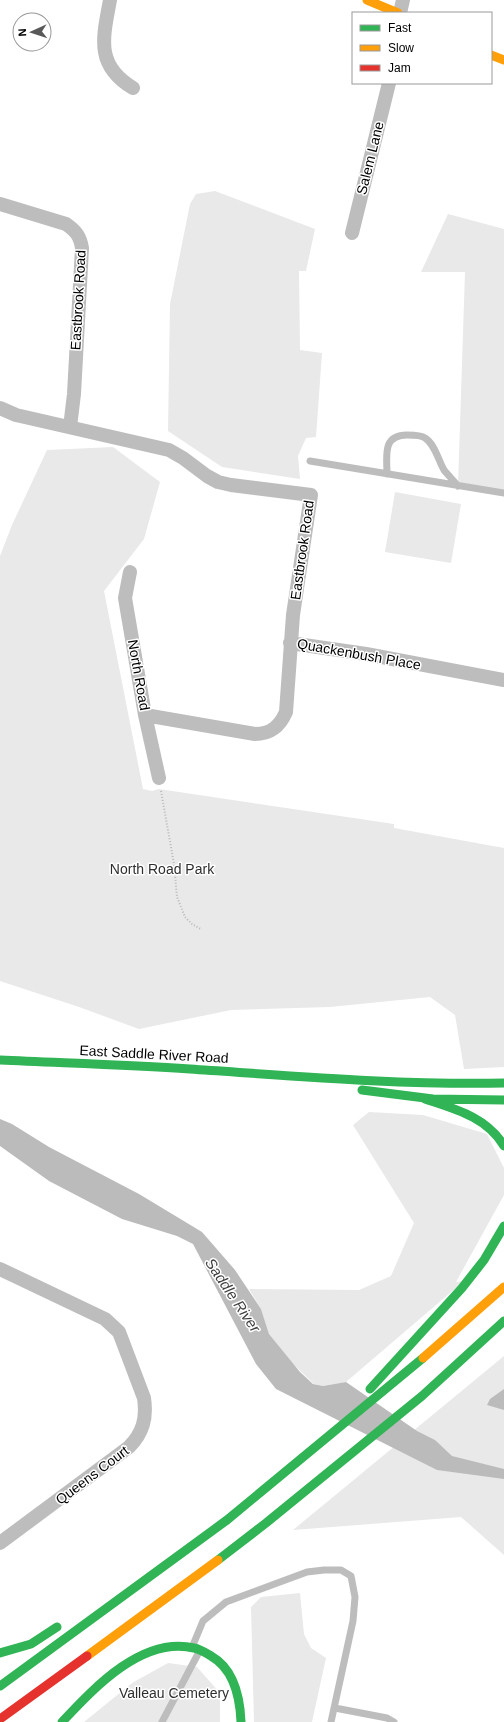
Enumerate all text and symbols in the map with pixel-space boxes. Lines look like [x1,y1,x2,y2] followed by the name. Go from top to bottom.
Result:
[12,12,52,52] north arrow
[352,12,492,84] legend
[388,21,412,35] text: Fast
[16,28,28,37] text: N
[388,41,414,55] text: Slow
[388,61,411,75] text: Jam
[353,120,387,196] street label: Salem Lane
[67,249,89,351] street label: Eastbrook Road
[287,499,317,601] street label: Eastbrook Road
[296,635,422,673] street label: Quackenbush Place
[125,638,153,712] street label: North Road
[110,861,215,877] park label: North Road Park
[79,1042,229,1066] street label: East Saddle River Road
[202,1255,265,1336] water label: Saddle River
[52,1442,132,1508] street label: Queens Court
[119,1685,229,1701] park label: Valleau Cemetery

